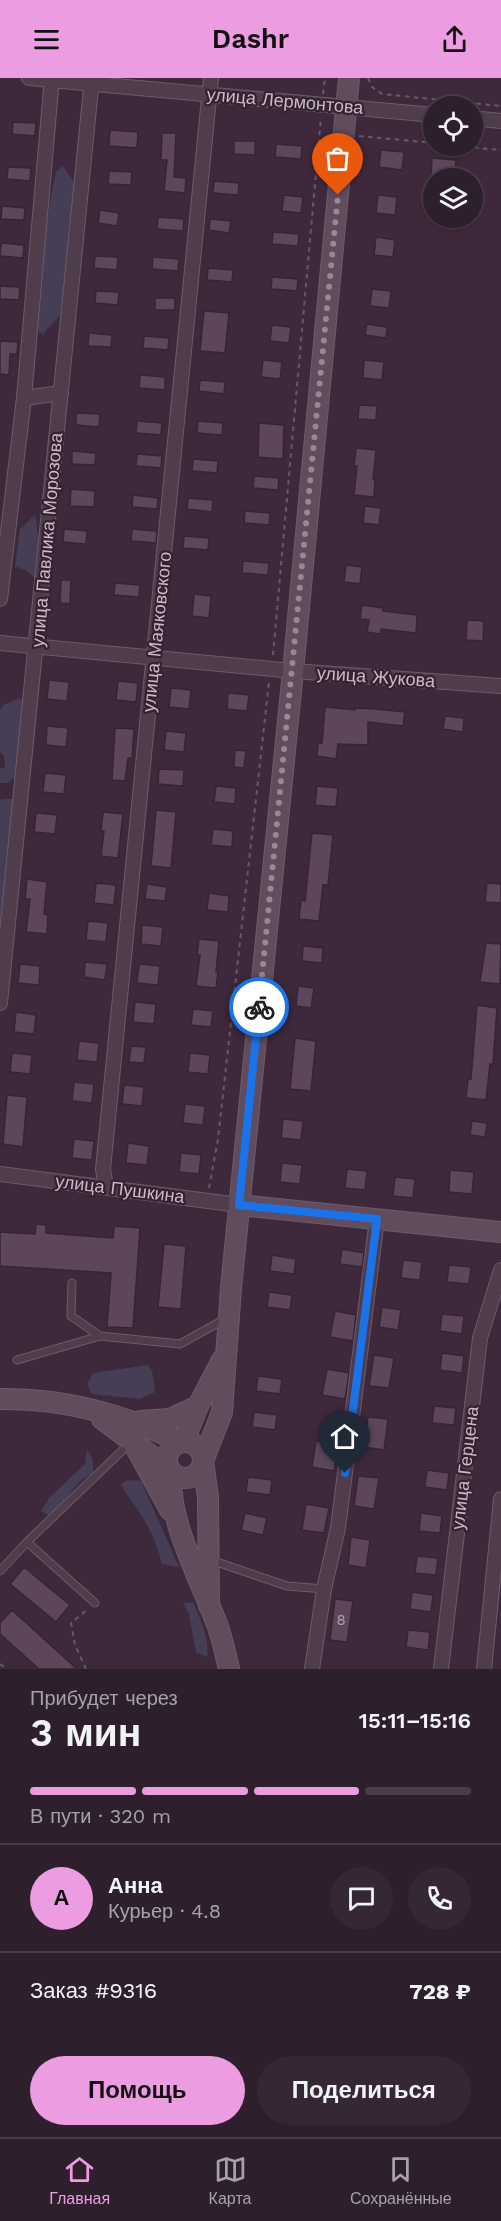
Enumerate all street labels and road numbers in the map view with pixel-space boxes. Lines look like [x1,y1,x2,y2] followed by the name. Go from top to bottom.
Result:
[206,83,365,118] street label: улица Лермонтова
[27,431,66,648] street label: улица Павлика Морозова
[138,551,175,713] street label: улица Маяковского
[316,662,437,691] street label: улица Жукова
[54,1170,187,1207] street label: улица Пушкина
[447,1404,483,1531] street label: улица Герцена

